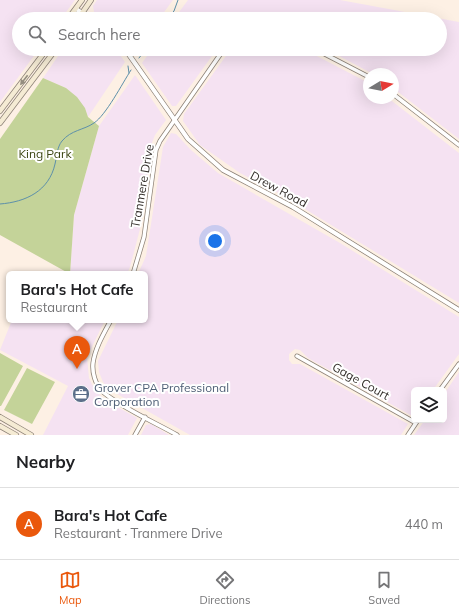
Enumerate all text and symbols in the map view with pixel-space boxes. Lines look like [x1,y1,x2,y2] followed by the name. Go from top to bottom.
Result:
[12,12,447,56] search box
[26,23,48,45] icon: search
[58,25,140,44] text: Search here
[363,68,399,104] north arrow
[19,75,28,86] one-way arrow
[127,143,157,229] street label: Tranmere Drive
[18,146,72,161] park label: King Park
[248,168,310,210] street label: Drew Road
[205,231,225,251] your location
[6,271,148,323] popup
[20,280,134,299] text: Bara's Hot Cafe
[20,299,87,315] text: Restaurant
[64,336,90,369] pin: A
[330,359,392,403] street label: Gage Court
[94,380,229,409] place label: Grover CPA Professional Corporation
[71,384,91,404] office icon: Grover CPA Professional Corporation
[411,387,447,423] map controls
[411,387,447,423] button: layers
[16,451,75,472] text: Nearby
[54,506,167,525] text: Bara's Hot Cafe
[24,516,34,532] text: A
[405,516,443,532] text: 440 m
[54,525,223,541] text: Restaurant · Tranmere Drive
[59,569,82,607] tab: Map
[200,569,250,607] tab: Directions
[368,569,400,607] tab: Saved

